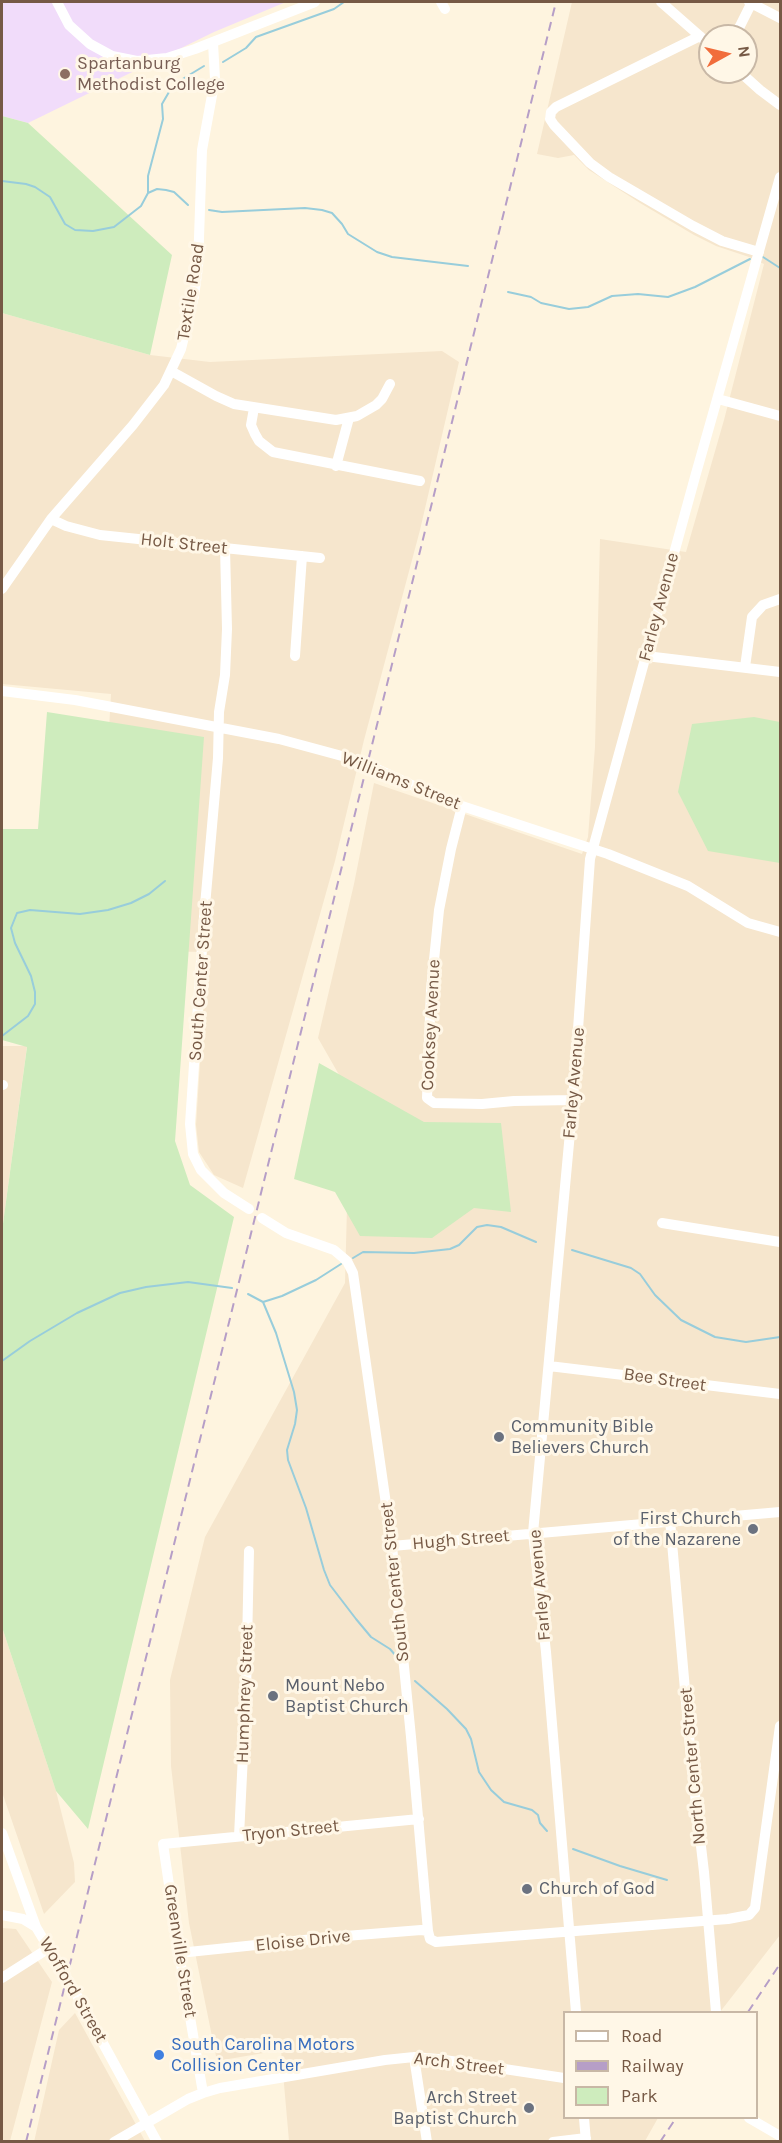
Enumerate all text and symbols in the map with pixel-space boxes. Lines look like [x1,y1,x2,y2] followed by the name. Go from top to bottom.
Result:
[698,24,758,84] north arrow
[734,45,755,59] text: N
[77,53,225,96] place label: Spartanburg Methodist College
[58,67,72,81] marker: Spartanburg Methodist College
[173,242,209,342] street label: Textile Road
[139,529,229,559] street label: Holt Street
[634,550,684,664] street label: Farley Avenue
[338,747,464,815] street label: Williams Street
[185,900,217,1062] street label: South Center Street
[417,959,445,1091] street label: Cooksey Avenue
[558,1026,590,1140] street label: Farley Avenue
[622,1364,708,1396] street label: Bee Street
[511,1416,654,1458] place label: Community Bible Believers Church
[492,1430,506,1444] marker: Community Bible Believers Church
[376,1501,414,1663] street label: South Center Street
[613,1508,741,1550] place label: First Church of the Nazarene
[746,1522,760,1536] marker: First Church of the Nazarene
[411,1525,511,1555] street label: Hugh Street
[524,1528,556,1642] street label: Farley Avenue
[232,1624,258,1764] street label: Humphrey Street
[285,1675,409,1718] place label: Mount Nebo Baptist Church
[675,1686,711,1846] street label: North Center Street
[266,1689,280,1703] marker: Mount Nebo Baptist Church
[242,1815,340,1847] street label: Tryon Street
[539,1878,655,1900] place label: Church of God
[520,1882,534,1896] marker: Church of God
[159,1883,201,2019] street label: Greenville Street
[254,1925,352,1957] street label: Eloise Drive
[34,1933,112,2047] street label: Wofford Street
[563,2011,758,2119] legend
[621,2025,662,2047] text: Road
[171,2034,355,2076] place label: South Carolina Motors Collision Center
[152,2048,166,2062] marker: South Carolina Motors Collision Center
[413,2048,505,2080] street label: Arch Street
[621,2055,684,2077] text: Railway
[621,2085,658,2107] text: Park
[393,2087,517,2130] place label: Arch Street Baptist Church
[522,2101,536,2115] marker: Arch Street Baptist Church

